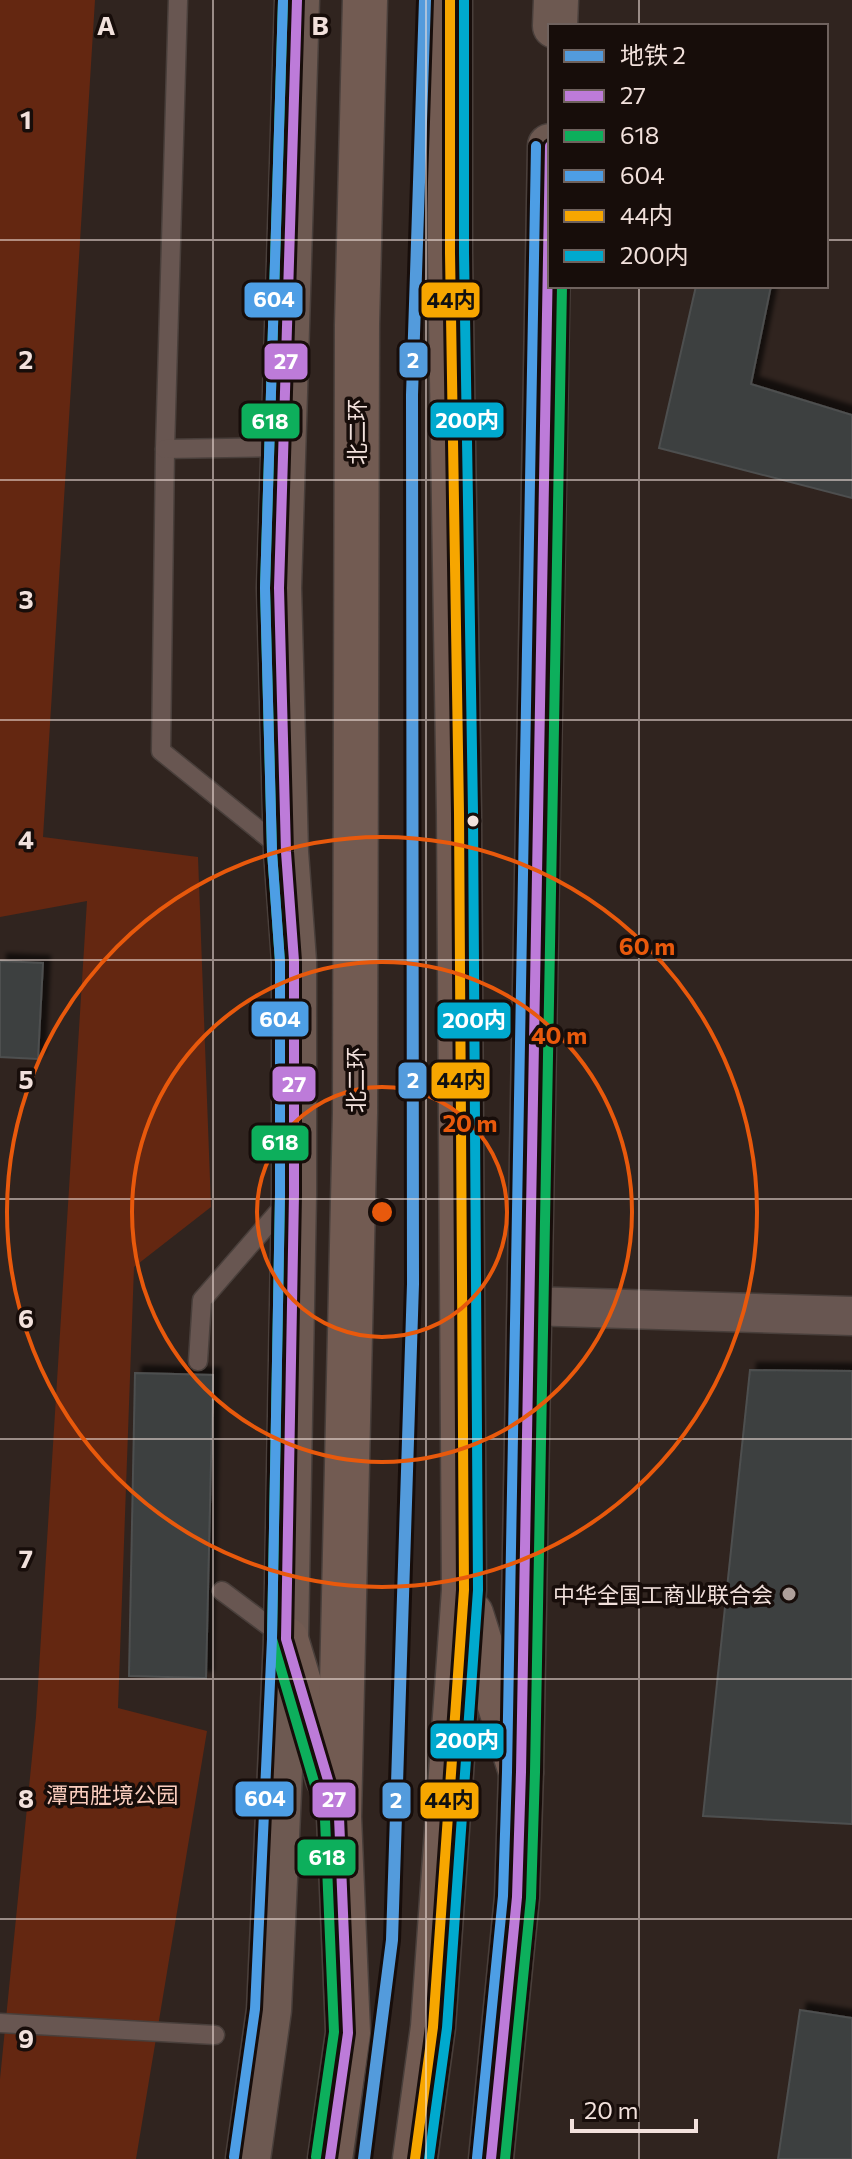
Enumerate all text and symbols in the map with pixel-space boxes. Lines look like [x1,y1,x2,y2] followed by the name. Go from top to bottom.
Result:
[97,9,116,40] text: A
[311,9,329,40] text: B
[548,24,828,288] legend
[620,40,686,69] text: 地铁 2
[620,80,646,109] text: 27
[20,103,32,134] text: 1
[620,120,659,149] text: 618
[620,160,665,189] text: 604
[620,200,673,229] text: 44内
[620,240,689,269] text: 200内
[243,281,304,319] line badge: 604
[420,281,481,319] line badge: 44内
[253,285,295,312] text: 604
[427,286,476,313] text: 44内
[398,341,429,379] line badge: 2
[263,342,309,381] line badge: 27
[19,343,33,374] text: 2
[407,346,419,373] text: 2
[274,347,298,374] text: 27
[343,399,370,465] street label: 北二环
[429,401,505,439] line badge: 200内
[240,402,301,440] line badge: 618
[435,406,499,433] text: 200内
[251,407,289,434] text: 618
[18,583,34,614] text: 3
[465,813,481,829] unlabelled marker
[18,823,34,854] text: 4
[619,931,675,960] text: 60 m
[250,1000,310,1038] line badge: 604
[436,1001,512,1040] line badge: 200内
[259,1005,301,1032] text: 604
[442,1006,506,1033] text: 200内
[531,1020,587,1049] text: 40 m
[342,1047,369,1113] street label: 北二环
[397,1061,428,1100] line badge: 2
[430,1061,491,1100] line badge: 44内
[18,1063,34,1094] text: 5
[271,1065,317,1103] line badge: 27
[407,1066,419,1093] text: 2
[437,1066,486,1093] text: 44内
[282,1070,306,1097] text: 27
[443,1108,497,1137] text: 20 m
[250,1124,310,1162] line badge: 618
[261,1128,299,1155] text: 618
[368,1198,396,1226] centre of rings
[18,1302,34,1333] text: 6
[19,1542,33,1573] text: 7
[553,1581,773,1608] place label: 中华全国工商业联合会
[780,1585,798,1603] marker: 中华全国工商业联合会
[429,1722,505,1760] line badge: 200内
[435,1726,499,1753] text: 200内
[234,1780,295,1818] line badge: 604
[46,1781,178,1808] park label: 潭西胜境公园
[311,1781,357,1819] line badge: 27
[381,1781,412,1820] line badge: 2
[419,1781,480,1820] line badge: 44内
[18,1782,34,1813] text: 8
[244,1784,286,1811] text: 604
[322,1785,346,1812] text: 27
[390,1786,402,1813] text: 2
[425,1786,474,1813] text: 44内
[296,1838,357,1877] line badge: 618
[308,1843,346,1870] text: 618
[18,2022,34,2053] text: 9
[572,2083,696,2133] scale bar
[584,2095,638,2124] text: 20 m

